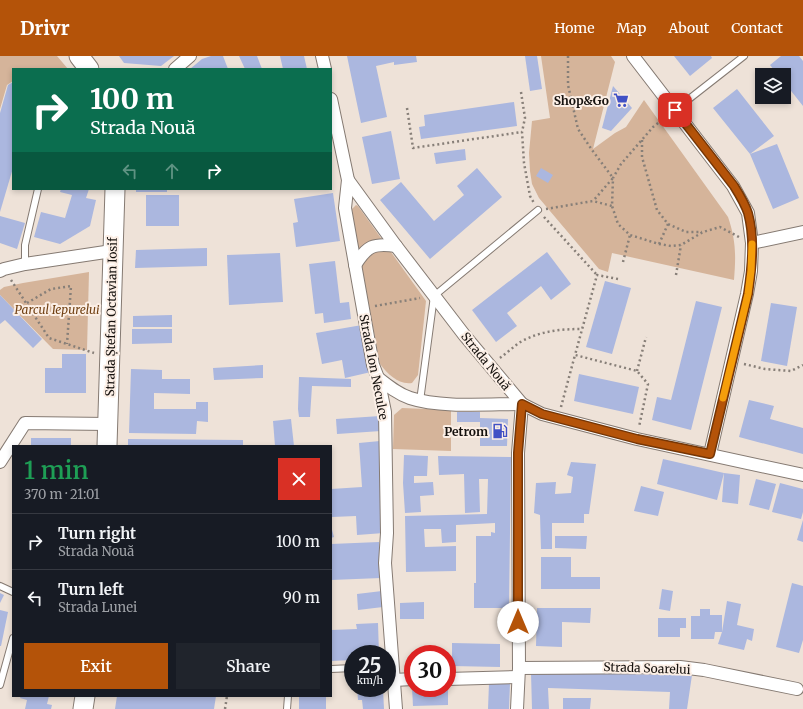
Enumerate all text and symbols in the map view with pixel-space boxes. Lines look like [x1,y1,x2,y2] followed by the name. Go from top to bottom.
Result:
[20,16,70,40] text: Drivr
[554,19,595,37] text: Home
[617,19,646,37] text: Map
[668,19,709,37] text: About
[731,19,783,37] text: Contact
[755,68,791,104] map controls
[755,68,791,104] button: layers
[90,81,174,117] text: 100 m
[24,84,76,136] icon: right
[612,91,630,109] supermarket icon: Shop&Go
[554,93,609,108] place label: Shop&Go
[658,93,692,127] pin
[664,99,686,121] icon: arrive
[90,116,195,139] text: Strada Nouă
[119,160,141,182] icon: left
[161,160,183,182] icon: ahead
[203,160,225,182] icon: right
[102,237,121,397] street label: Strada Ștefan Octavian Iosif
[14,302,100,317] park label: Parcul Iepurelui
[356,313,392,421] street label: Strada Ion Neculce
[458,329,514,393] street label: Strada Nouă
[491,422,509,440] fuel station icon: Petrom
[444,424,488,439] place label: Petrom
[24,455,89,486] text: 1 min
[278,458,320,500] button: close
[24,486,100,503] text: 370 m · 21:01
[58,524,136,543] text: Turn right
[24,531,46,553] icon: right
[276,532,320,551] text: 100 m
[58,543,134,560] text: Strada Nouă
[58,580,124,599] text: Turn left
[24,587,46,609] icon: left
[283,588,320,607] text: 90 m
[58,599,137,616] text: Strada Lunei
[497,601,539,643] position arrow
[24,643,168,689] button: Exit
[176,643,320,689] button: Share
[404,645,456,697] speed limit sign: 30
[359,653,381,678] text: 25
[603,659,691,677] street label: Strada Soarelui
[357,674,383,687] text: km/h

